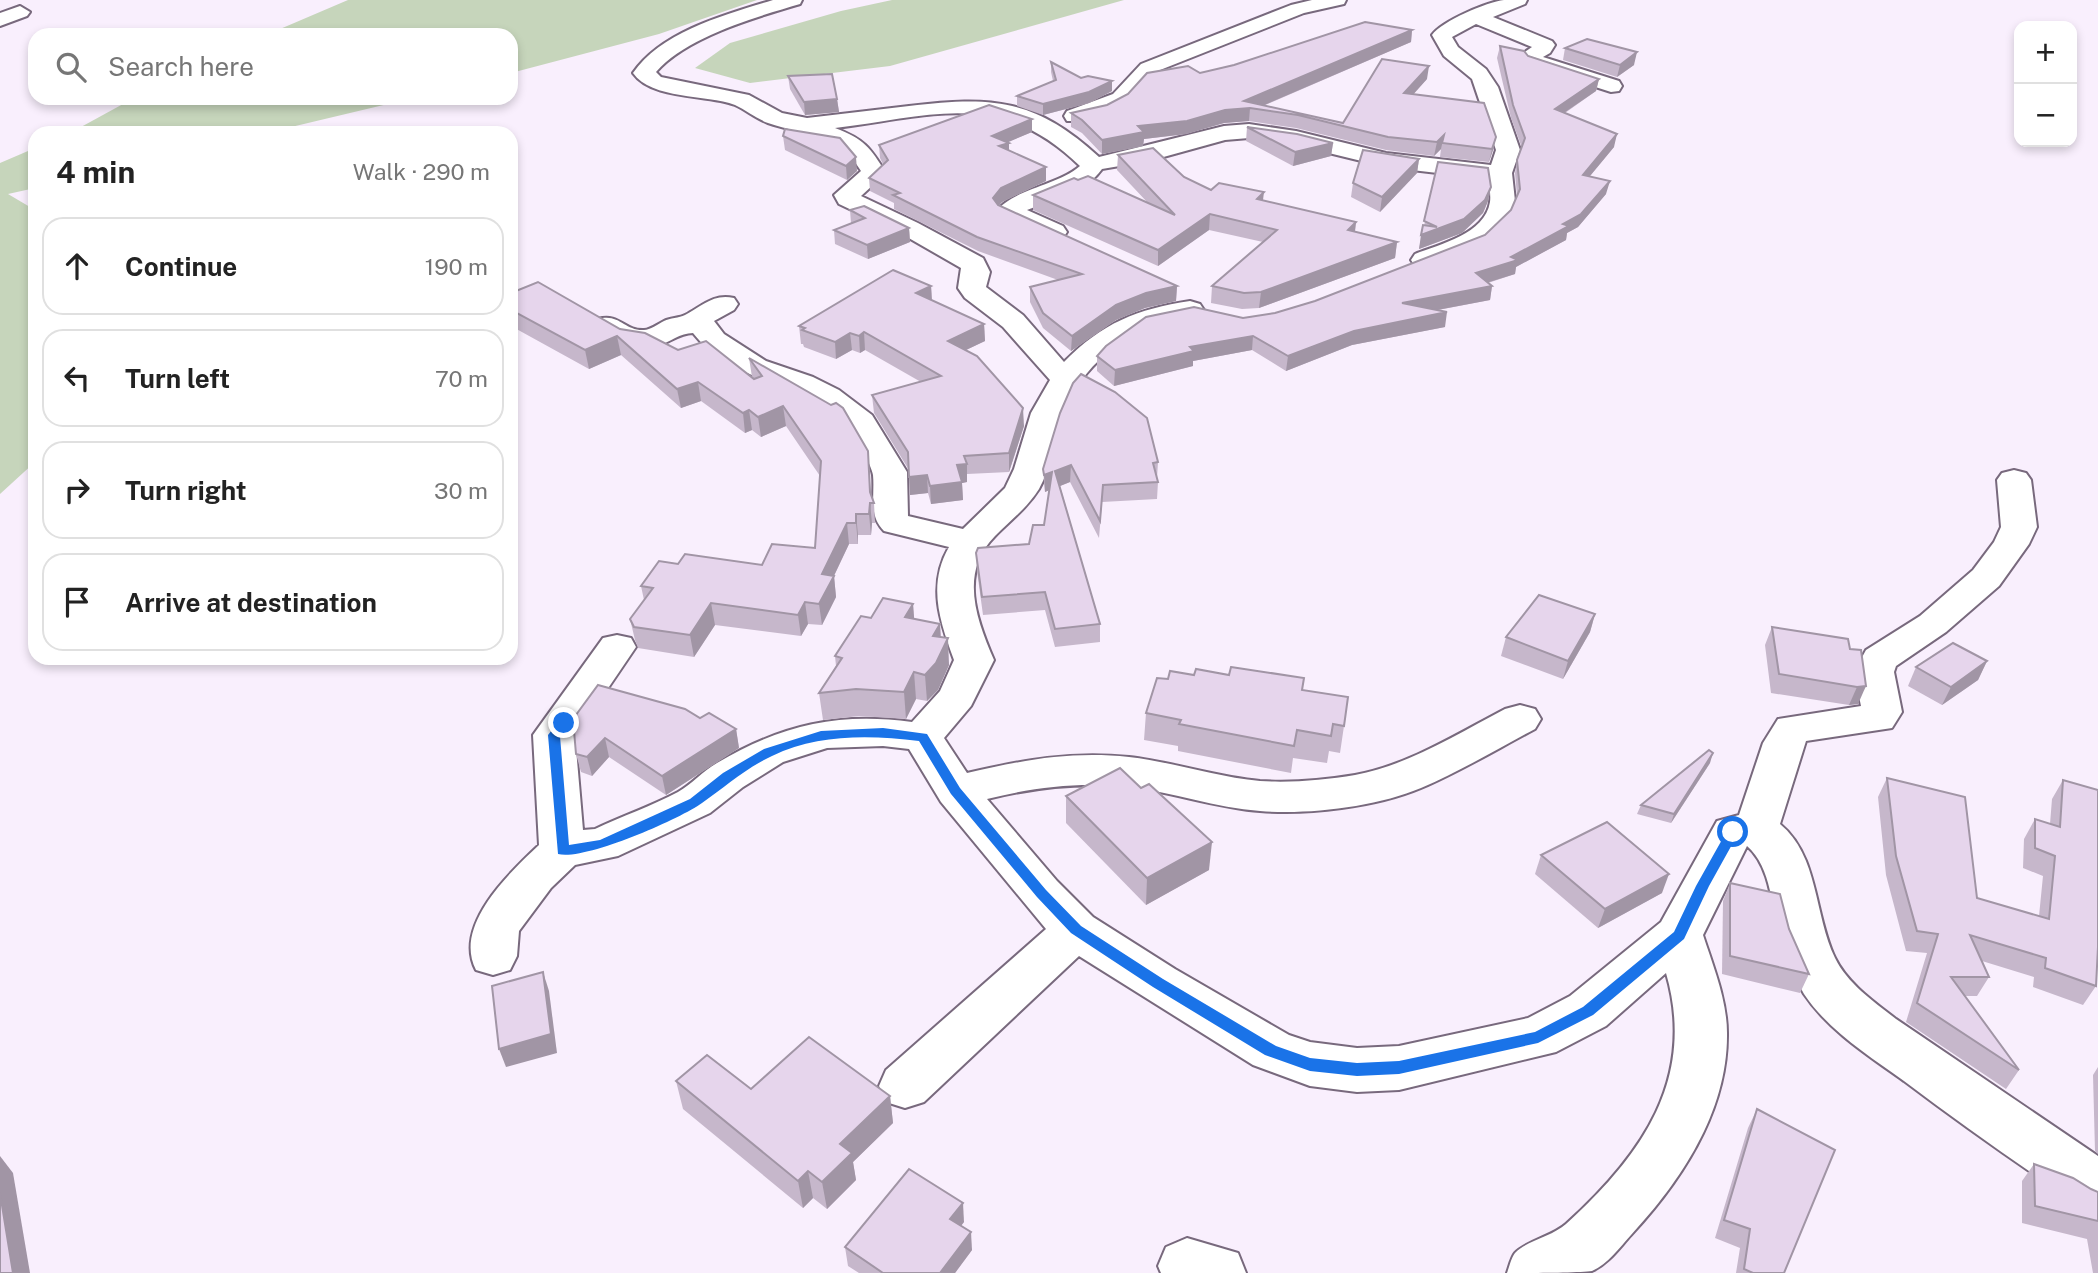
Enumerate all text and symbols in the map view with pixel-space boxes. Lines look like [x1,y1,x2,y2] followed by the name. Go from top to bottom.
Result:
[2014,21,2077,147] map controls
[2014,21,2077,84] button: +
[28,28,518,105] search box
[52,48,90,86] icon: search
[108,51,254,82] text: Search here
[2014,84,2077,147] button: −
[56,154,135,190] text: 4 min
[353,158,490,185] text: Walk · 290 m
[58,247,96,285] icon: ahead
[125,251,237,282] text: Continue
[425,253,488,280] text: 190 m
[58,359,96,397] icon: left
[125,363,230,394] text: Turn left
[435,365,488,392] text: 70 m
[58,471,96,509] icon: right
[125,475,247,506] text: Turn right
[434,477,488,504] text: 30 m
[58,583,96,621] icon: arrive
[125,587,377,618] text: Arrive at destination
[548,707,579,738] route end
[1717,816,1748,847] route start

